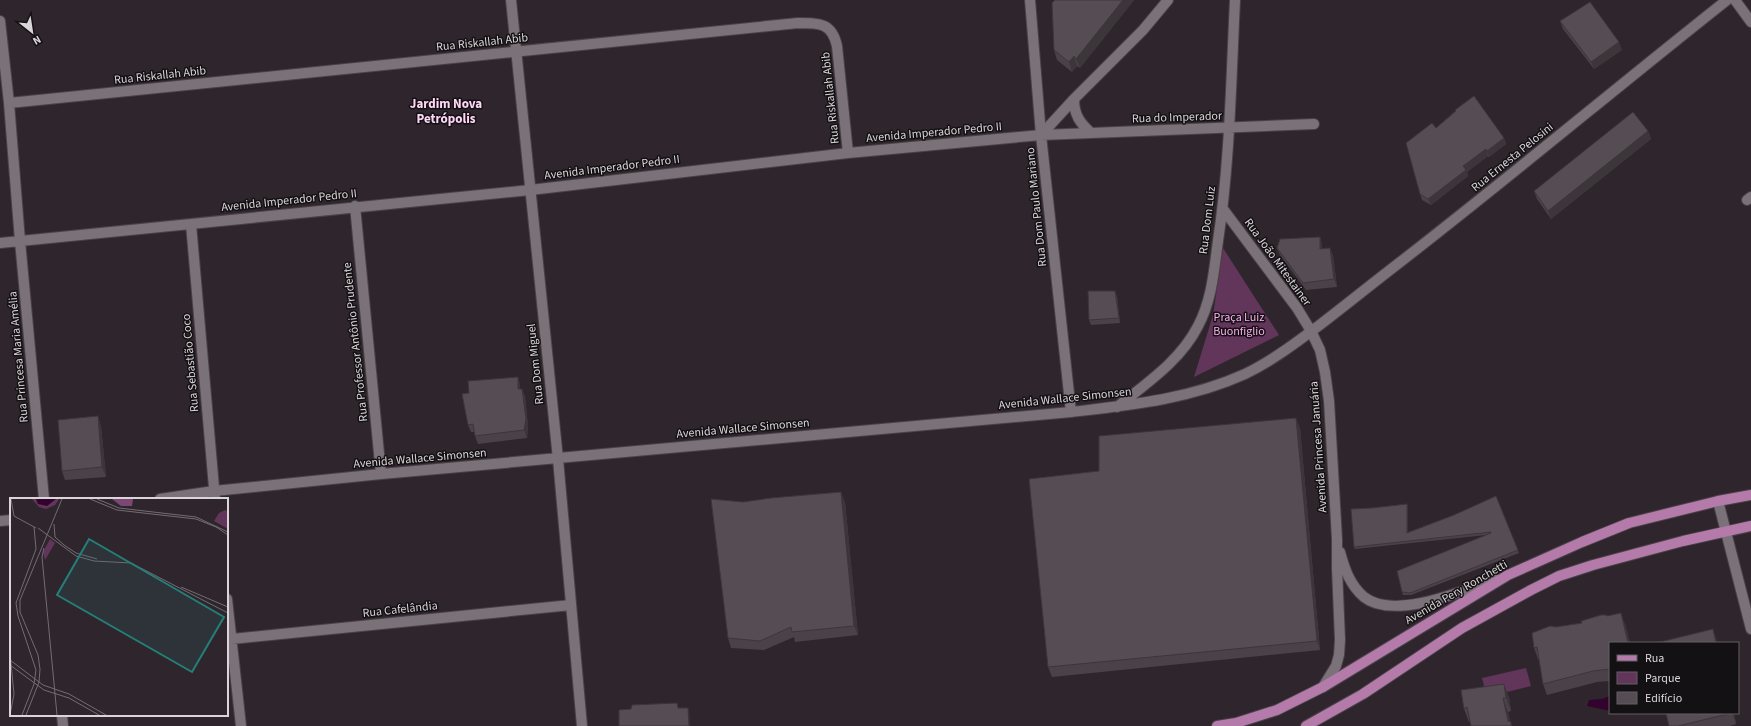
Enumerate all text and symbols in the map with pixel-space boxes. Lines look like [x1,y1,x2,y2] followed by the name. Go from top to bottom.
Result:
[12,12,52,52] north arrow
[435,29,529,56] street label: Rua Riskallah Abib
[30,32,44,49] text: N
[817,51,844,145] street label: Rua Riskallah Abib
[113,62,207,89] street label: Rua Riskallah Abib
[410,95,482,128] district label: Jardim Nova Petrópolis
[1132,107,1223,128] street label: Rua do Imperador
[865,118,1003,147] street label: Avenida Imperador Pedro II
[1468,119,1557,196] street label: Rua Ernesta Pelosini
[1022,146,1051,267] street label: Rua Dom Paulo Mariano
[543,151,681,184] street label: Avenida Imperador Pedro II
[220,185,358,216] street label: Avenida Imperador Pedro II
[1195,185,1220,255] street label: Rua Dom Luiz
[1240,215,1316,310] street label: Rua João Mitestainer
[339,261,372,422] street label: Rua Professor Antônio Prudente
[4,291,33,423] street label: Rua Princesa Maria Amélia
[1213,309,1265,340] park label: Praça Luiz Buonfiglio
[178,313,203,413] street label: Rua Sebastião Coco
[523,323,548,405] street label: Rua Dom Miguel
[1305,381,1332,513] street label: Avenida Princesa Januária
[998,383,1132,414] street label: Avenida Wallace Simonsen
[676,414,810,443] street label: Avenida Wallace Simonsen
[353,444,487,473] street label: Avenida Wallace Simonsen
[10,498,228,716] inset map
[1402,556,1511,629] street label: Avenida Pery Ronchetti
[362,597,438,622] street label: Rua Cafelândia
[1609,642,1739,714] legend
[1645,650,1664,667] text: Rua
[1645,670,1681,687] text: Parque
[1645,690,1682,707] text: Edifício

